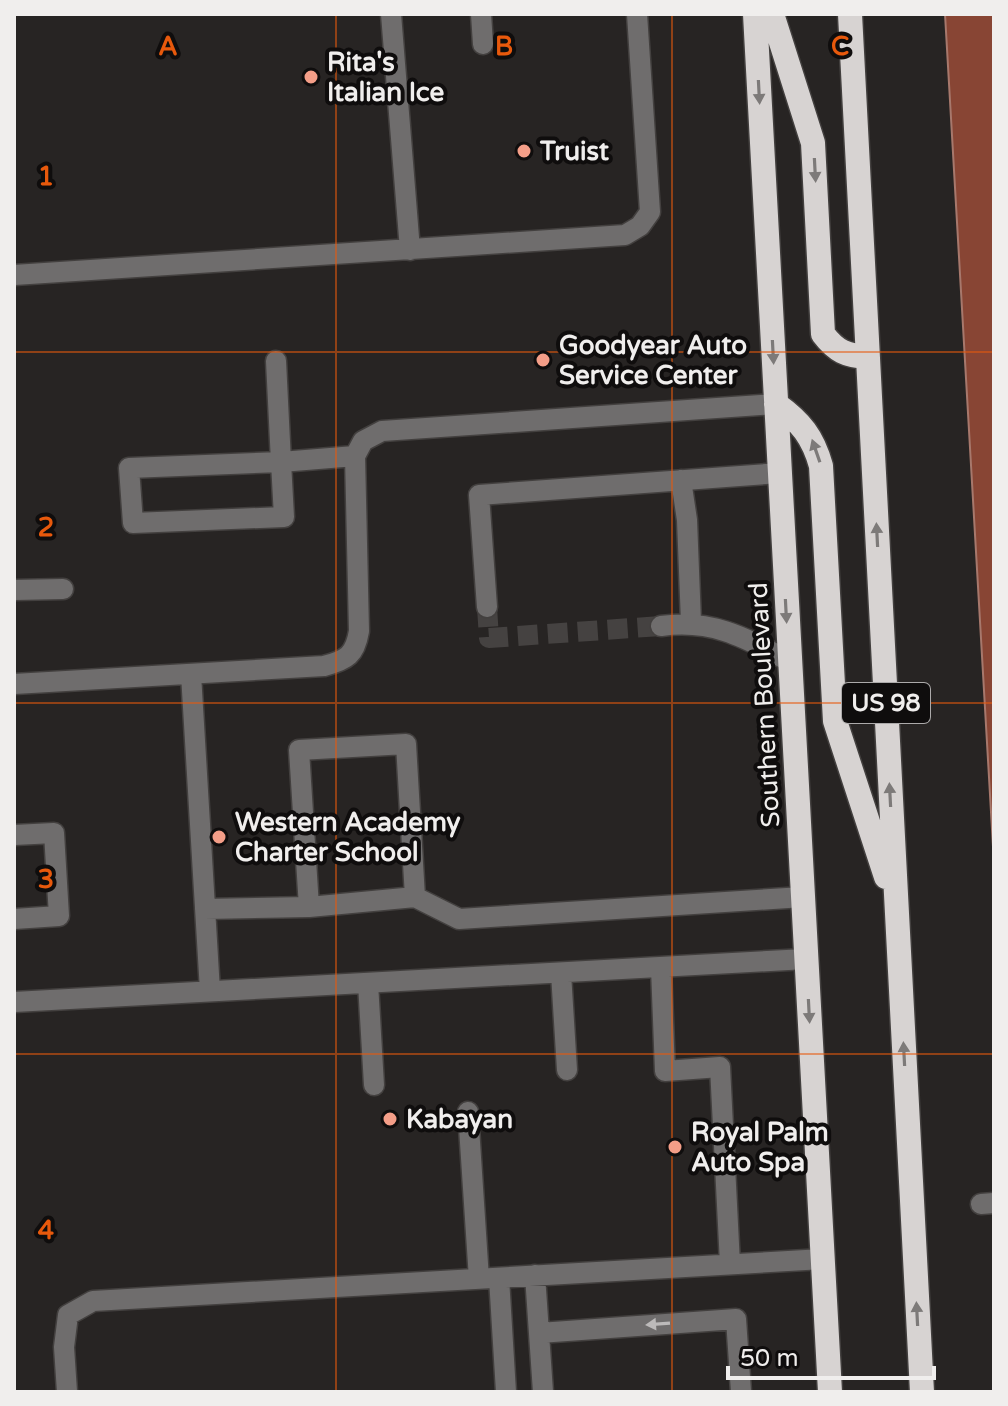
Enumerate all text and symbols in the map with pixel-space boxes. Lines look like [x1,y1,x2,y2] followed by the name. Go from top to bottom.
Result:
[158,31,178,62] text: A
[495,31,513,62] text: B
[831,31,849,62] text: C
[327,47,445,108] place label: Rita's Italian Ice
[302,68,320,86] marker: Rita's Italian Ice
[753,80,766,105] one-way arrow
[539,136,609,167] place label: Truist
[515,142,533,160] marker: Truist
[809,157,822,182] one-way arrow
[38,161,54,192] text: 1
[559,330,747,391] place label: Goodyear Auto Service Center
[767,339,780,364] one-way arrow
[534,351,552,369] marker: Goodyear Auto Service Center
[809,439,821,463] one-way arrow
[38,512,54,543] text: 2
[870,522,883,547] one-way arrow
[743,582,786,828] street label: Southern Boulevard
[780,599,793,624] one-way arrow
[842,683,930,723] road number: US 98
[884,782,897,807] one-way arrow
[235,807,461,868] place label: Western Academy Charter School
[210,828,228,846] marker: Western Academy Charter School
[38,864,54,895] text: 3
[802,999,815,1024] one-way arrow
[897,1041,910,1066] one-way arrow
[406,1104,513,1135] place label: Kabayan
[381,1110,399,1128] marker: Kabayan
[691,1117,829,1178] place label: Royal Palm Auto Spa
[666,1138,684,1156] marker: Royal Palm Auto Spa
[38,1215,54,1246] text: 4
[911,1301,924,1326] one-way arrow
[645,1318,670,1331] one-way arrow
[728,1330,934,1380] scale bar
[740,1344,798,1373] text: 50 m

